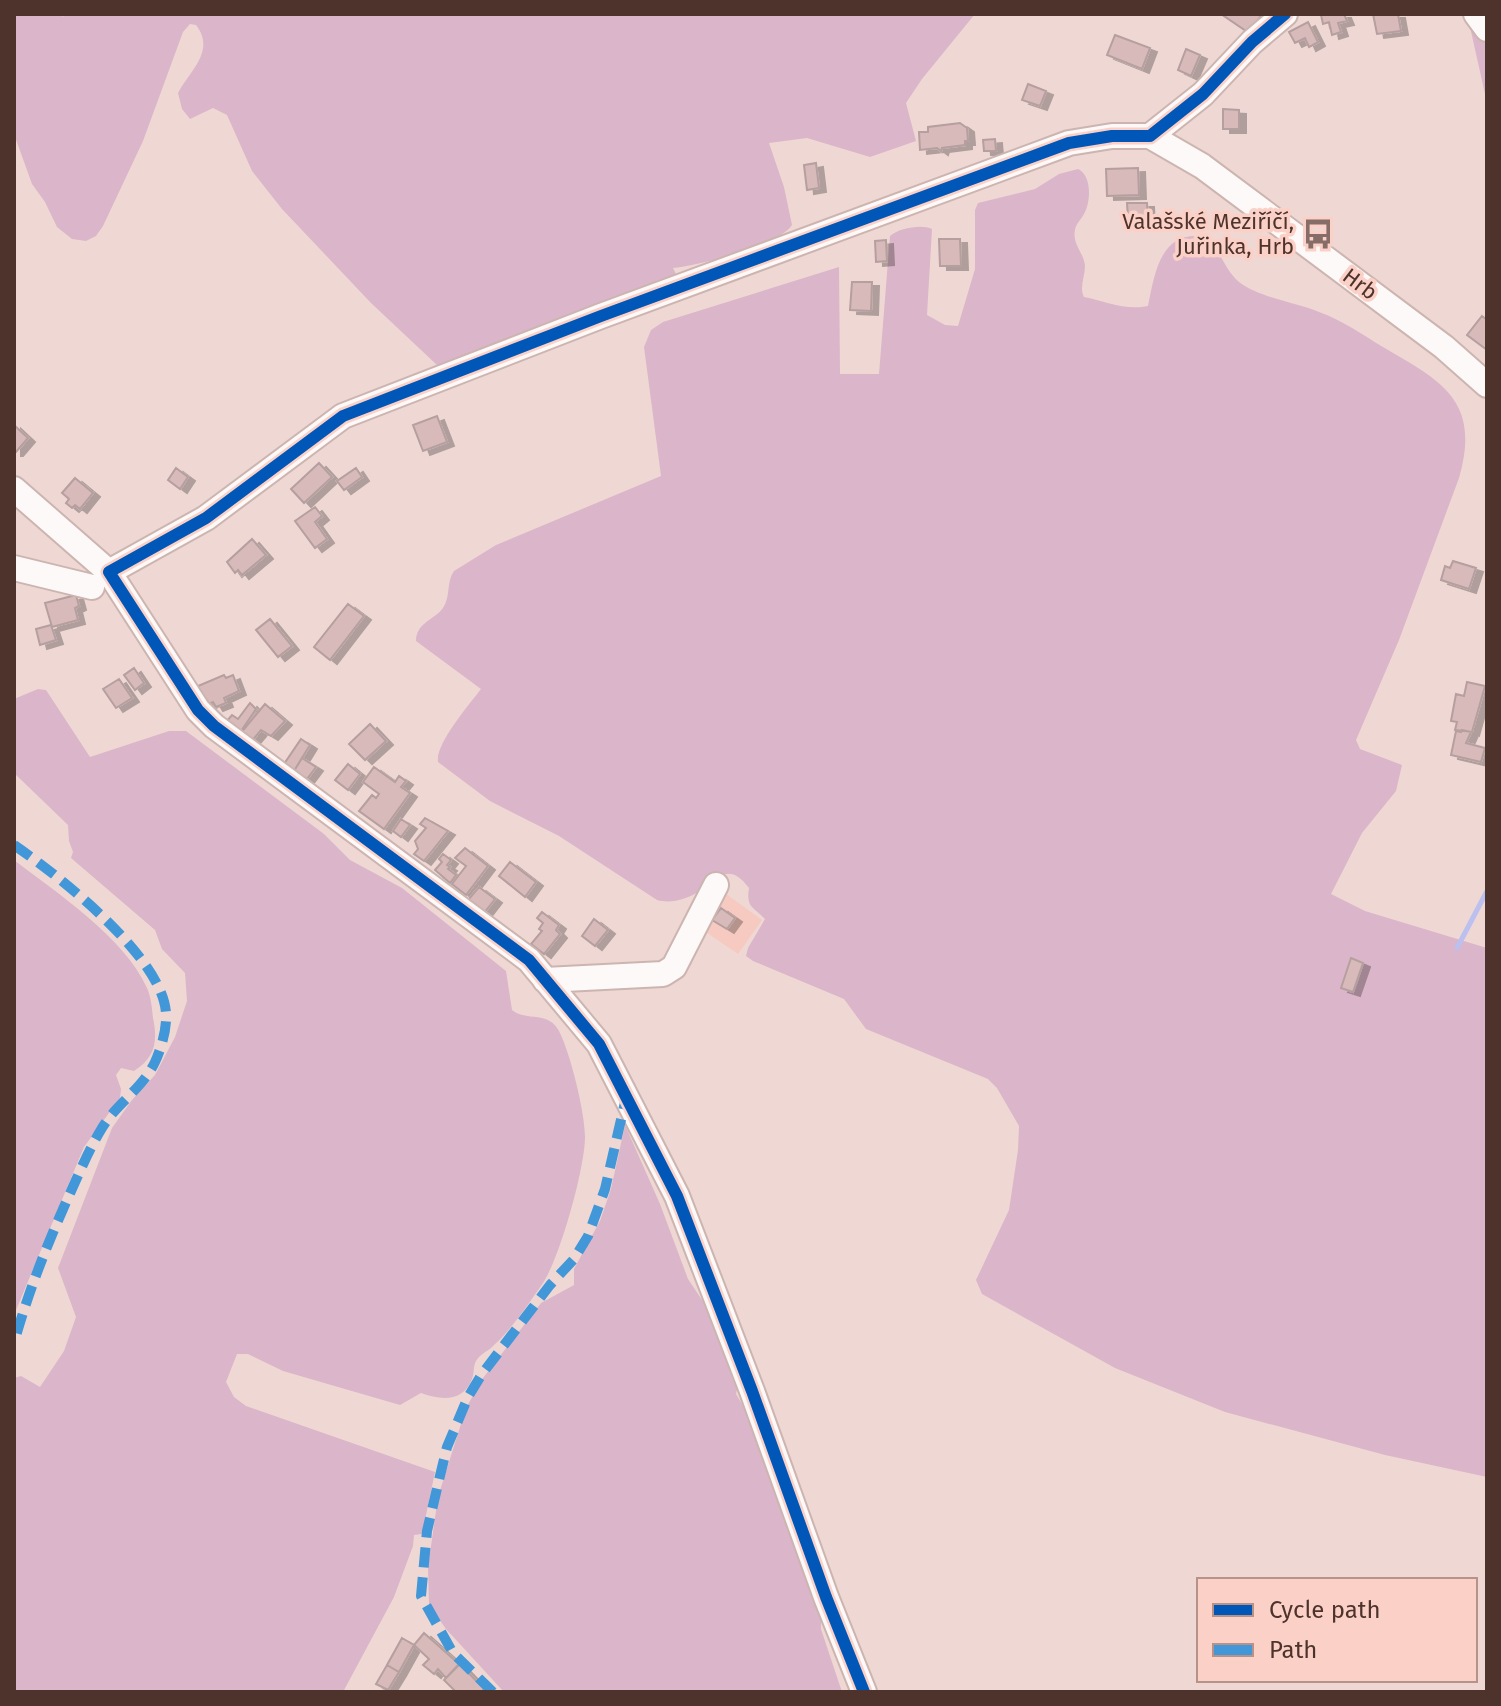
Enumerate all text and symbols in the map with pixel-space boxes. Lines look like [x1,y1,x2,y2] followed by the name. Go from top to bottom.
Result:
[1122,208,1294,260] place label: Valašské Meziříčí, Juřinka, Hrb
[1301,217,1335,251] bus stop icon: Valašské Meziříčí, Juřinka, Hrb
[1337,262,1383,306] street label: Hrb
[1197,1578,1477,1682] legend
[1269,1596,1381,1624] text: Cycle path
[1269,1636,1317,1664] text: Path

